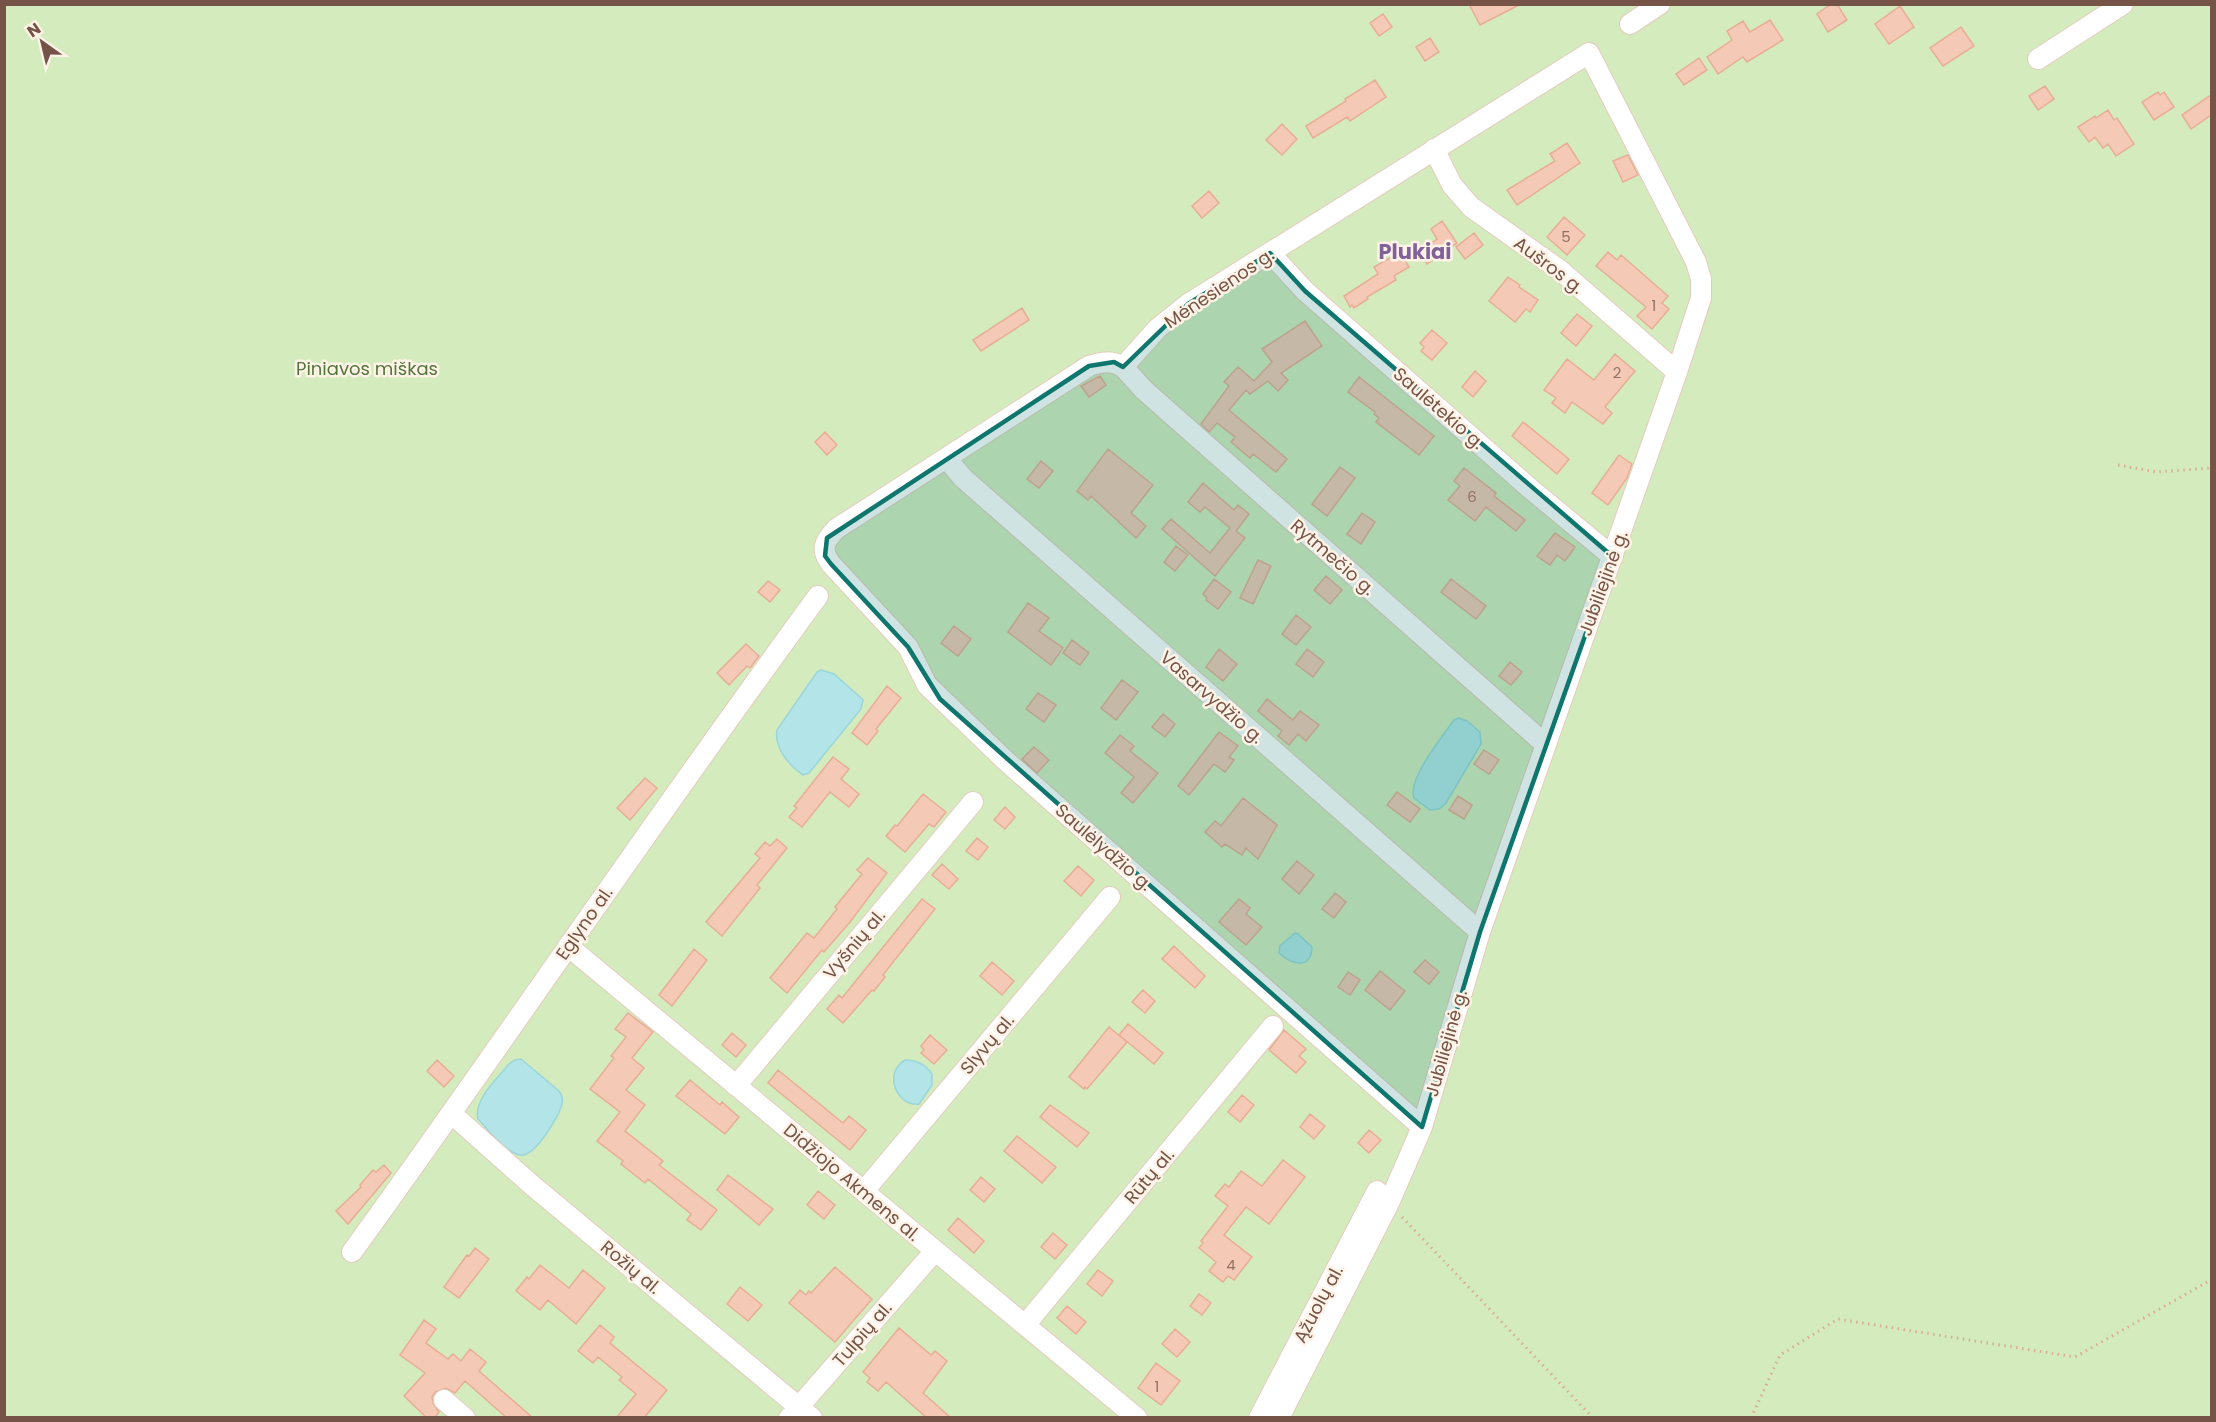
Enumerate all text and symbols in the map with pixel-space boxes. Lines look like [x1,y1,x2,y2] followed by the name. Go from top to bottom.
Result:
[12,12,72,72] north arrow
[22,17,45,43] text: N
[1561,226,1571,247] house number: 5
[1509,231,1589,299] street label: Aušros g.
[1378,237,1452,266] district label: Plukiai
[1159,242,1279,334] street label: Mėnesienos g.
[1652,295,1656,316] house number: 1
[296,356,438,381] park label: Piniavos miškas
[1388,361,1490,455] street label: Saulėtekio g.
[1613,362,1621,383] house number: 2
[1467,486,1477,507] house number: 6
[1285,513,1381,601] street label: Rytmečio g.
[1572,527,1634,639] street label: Jubiliejinė g.
[1155,645,1269,749] street label: Vasarvydžio g.
[1050,798,1158,896] street label: Saulėlydžio g.
[550,881,618,965] street label: Eglyno al.
[817,904,891,984] street label: Vyšnių al.
[1419,987,1473,1099] street label: Jubiliejinė g.
[954,1008,1020,1080] street label: Slyvų al.
[778,1117,926,1247] street label: Didžiojo Akmens al.
[1118,1143,1180,1209] street label: Rūtų al.
[595,1234,667,1300] street label: Rožių al.
[1226,1254,1236,1275] house number: 4
[1287,1261,1349,1347] street label: Ąžuolų al.
[827,1296,897,1372] street label: Tulpių al.
[1155,1376,1159,1397] house number: 1

